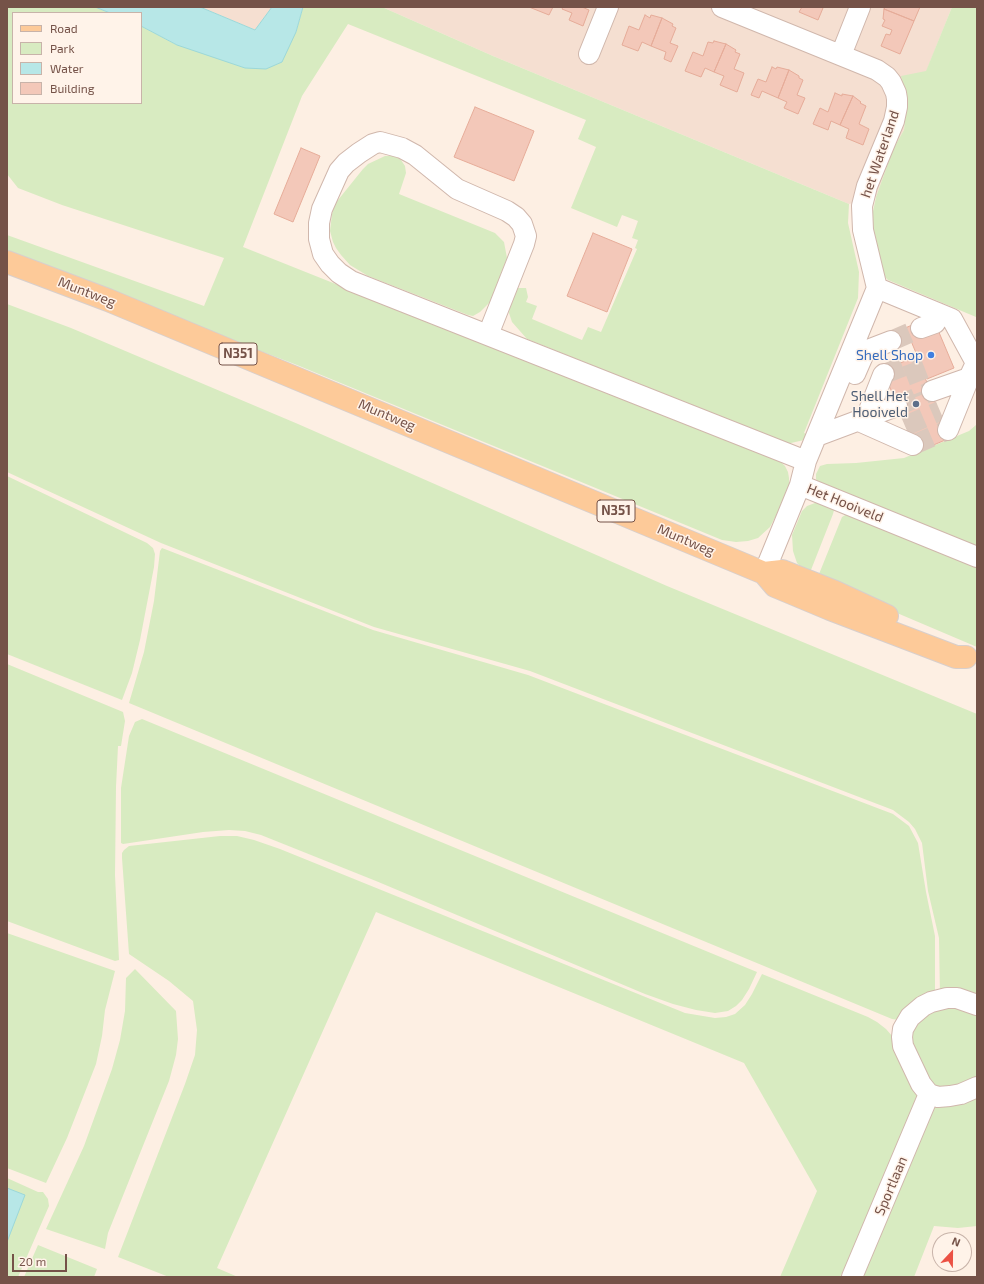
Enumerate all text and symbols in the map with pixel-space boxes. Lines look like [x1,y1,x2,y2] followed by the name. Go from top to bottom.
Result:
[12,12,142,104] legend
[50,21,78,35] text: Road
[50,41,75,55] text: Park
[50,61,84,75] text: Water
[50,81,94,95] text: Building
[857,108,903,200] street label: het Waterland
[56,273,118,311] street label: Muntweg
[219,343,257,365] road number: N351
[856,347,923,363] place label: Shell Shop
[926,350,936,360] marker: Shell Shop
[851,388,908,420] place label: Shell Het Hooiveld
[356,395,418,435] street label: Muntweg
[911,399,921,409] marker: Shell Het Hooiveld
[804,480,886,526] street label: Het Hooiveld
[597,500,635,522] road number: N351
[655,520,717,560] street label: Muntweg
[871,1154,911,1218] street label: Sportlaan
[932,1232,972,1272] north arrow
[950,1234,962,1249] text: N
[14,1246,69,1272] scale bar
[19,1254,46,1268] text: 20 m

